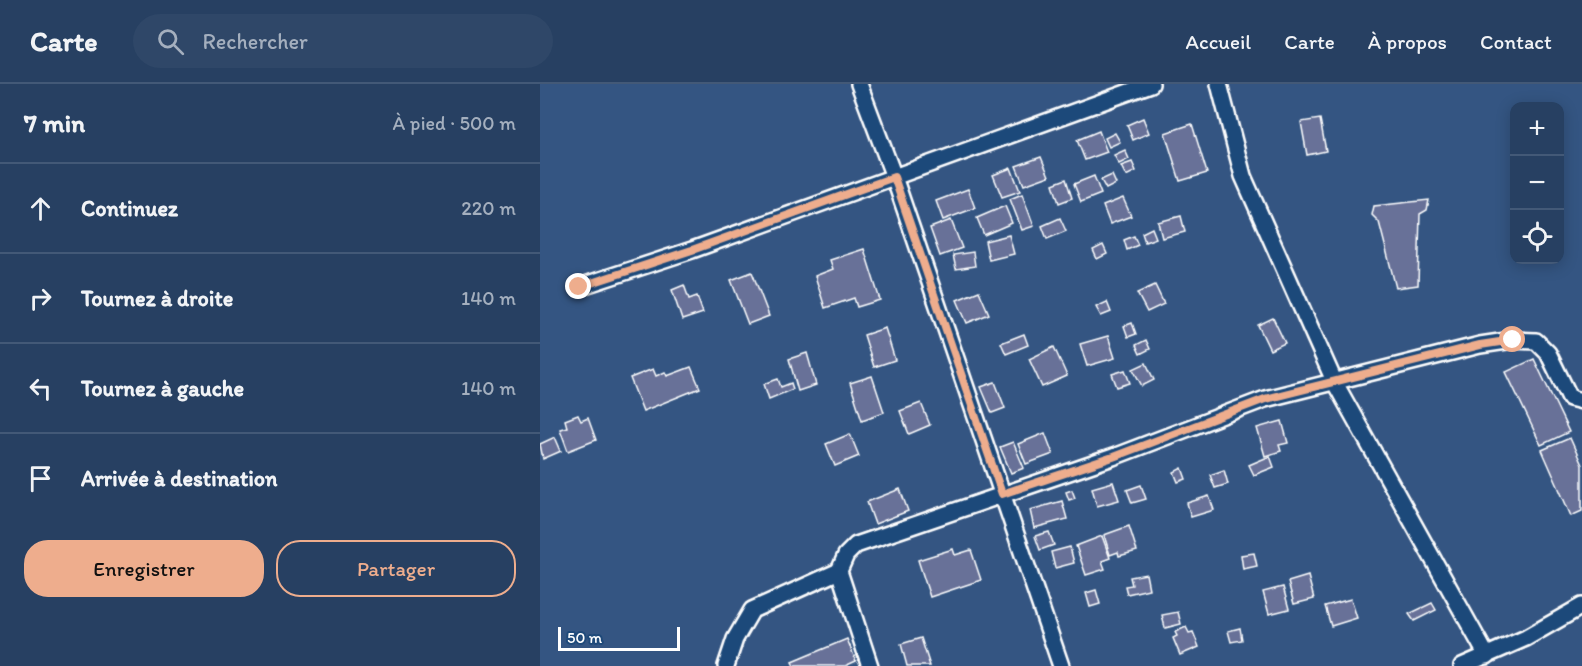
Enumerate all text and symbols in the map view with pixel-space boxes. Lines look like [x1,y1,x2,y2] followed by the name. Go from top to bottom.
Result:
[133,14,553,68] search box
[30,24,97,58] text: Carte
[154,25,187,58] icon: search
[202,28,308,55] text: Rechercher
[1186,29,1251,54] text: Accueil
[1284,29,1335,54] text: Carte
[1368,29,1447,54] text: À propos
[1480,29,1552,54] text: Contact
[1510,102,1564,264] map controls
[1510,102,1564,156] button: +
[24,107,85,139] text: 7 min
[393,111,516,135] text: À pied · 500 m
[1510,156,1564,210] button: −
[24,192,57,225] icon: ahead
[81,195,178,222] text: Continuez
[461,196,516,220] text: 220 m
[1510,210,1564,264] button: locate
[565,273,591,299] route end
[24,282,57,315] icon: right
[81,285,233,312] text: Tournez à droite
[461,286,516,310] text: 140 m
[1499,326,1525,352] route start
[24,372,57,405] icon: left
[81,375,244,402] text: Tournez à gauche
[461,376,516,400] text: 140 m
[24,462,57,495] icon: arrive
[81,465,277,492] text: Arrivée à destination
[24,540,264,597] button: Enregistrer
[276,540,516,597] button: Partager
[558,624,680,652] scale bar
[567,628,602,647] text: 50 m

